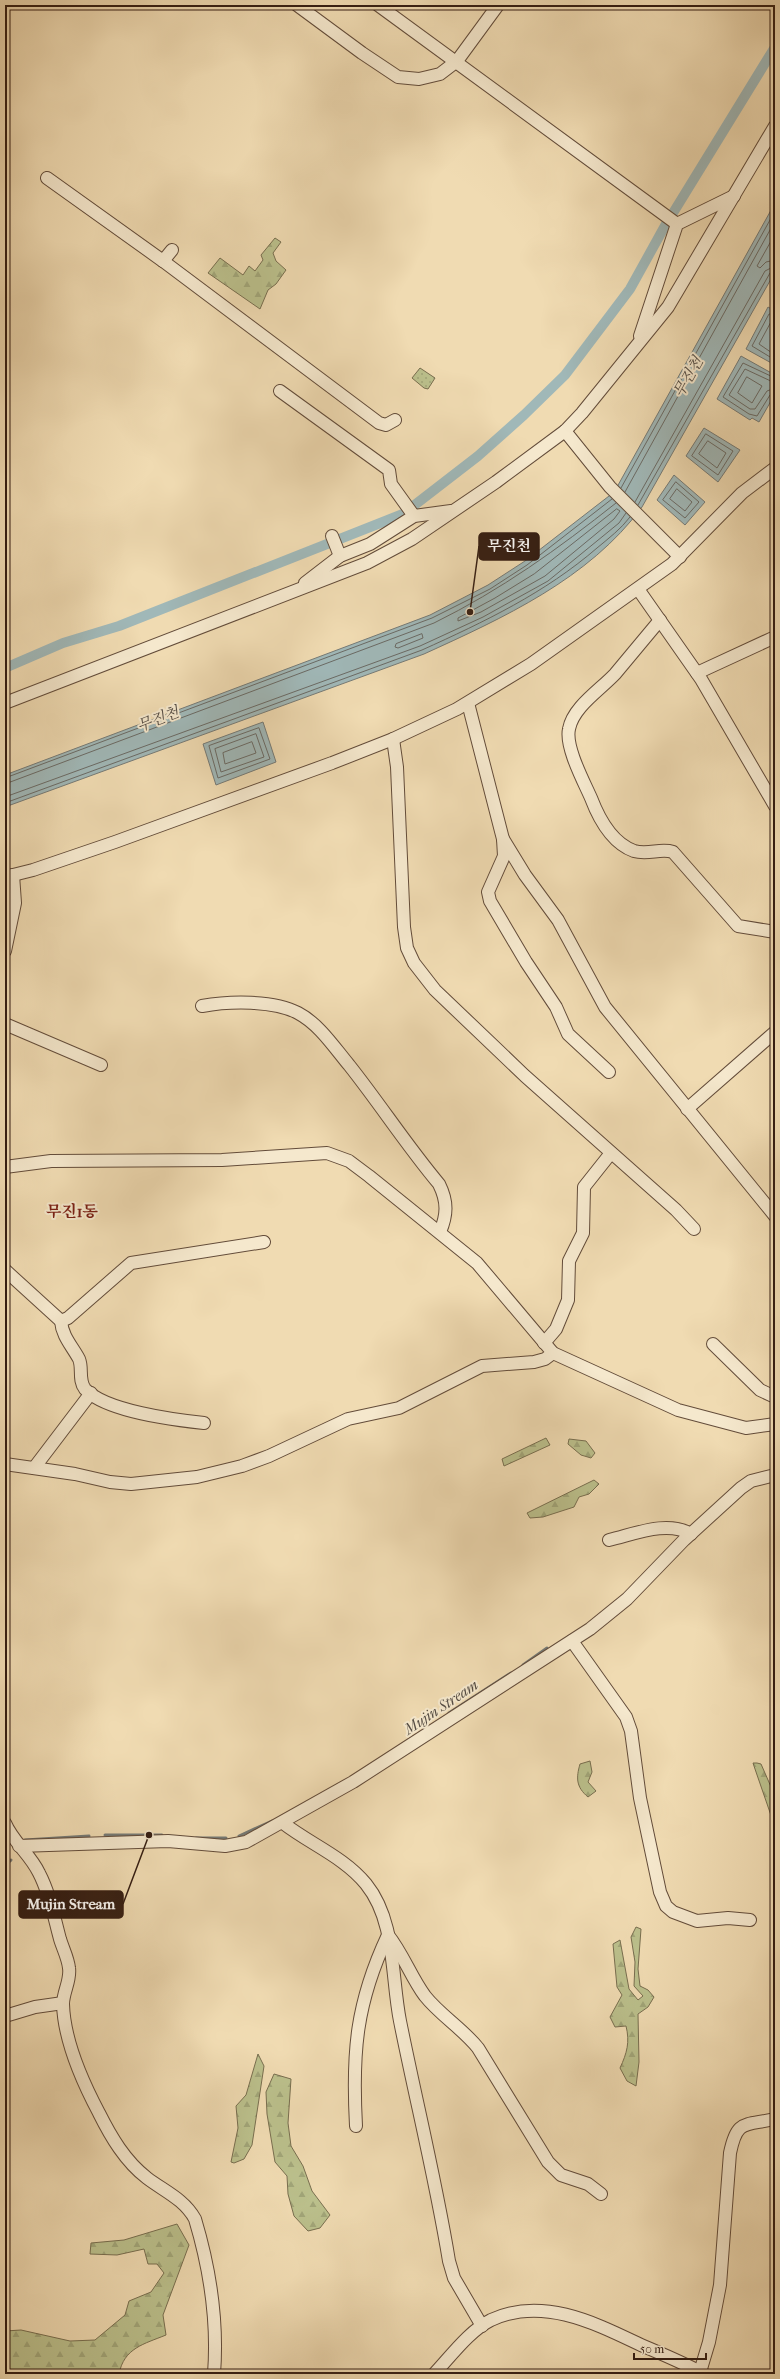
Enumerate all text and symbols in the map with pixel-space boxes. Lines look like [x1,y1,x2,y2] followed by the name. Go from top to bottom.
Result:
[669,352,707,400] water label: 무진천
[479,533,539,560] callout: 무진천
[487,537,531,555] text: 무진천
[134,702,183,735] water label: 무진천
[46,1202,99,1221] district label: 무진1동
[400,1676,482,1739] water label: Mujin Stream
[19,1891,123,1918] callout: Mujin Stream
[26,1895,116,1913] text: Mujin Stream
[634,2335,706,2361] scale bar
[640,2342,664,2356] text: 50 m

